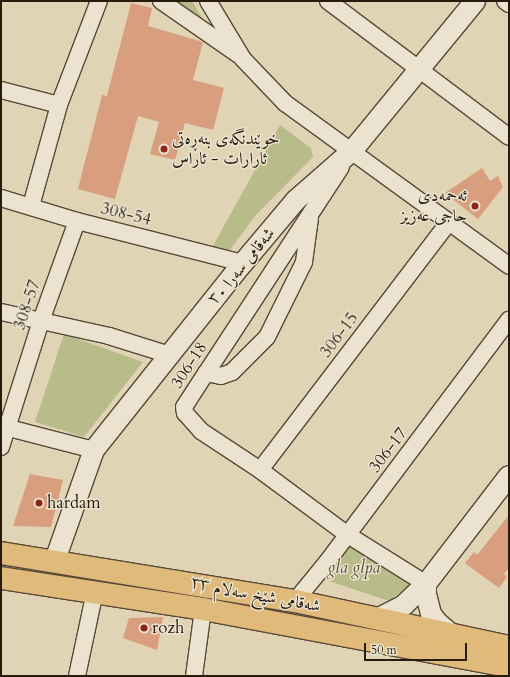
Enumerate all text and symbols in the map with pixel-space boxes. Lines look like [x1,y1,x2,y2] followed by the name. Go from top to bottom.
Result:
[172,129,280,169] place label: خوێندنگەی بنەڕەتی ئارارات - ئاراس
[159,144,169,154] marker: خوێندنگەی بنەڕەتی ئارارات - ئاراس
[400,186,467,226] place label: ئەحمەدی حاجی عەزیز
[99,198,153,230] street label: 308-54
[470,201,480,211] marker: ئەحمەدی حاجی عەزیز
[205,224,279,308] street label: شەقامی سەرا ٣٠
[9,278,45,332] street label: 308-57
[315,308,363,362] street label: 306-15
[167,338,211,392] street label: 306-18
[364,423,412,477] street label: 306-17
[47,493,101,513] place label: hardam
[34,498,44,508] marker: hardam
[328,558,380,578] park label: gla glpa
[190,574,322,616] street label: شەقامی شێخ سەلام ٣٣
[152,618,184,638] place label: rozh
[139,623,149,633] marker: rozh
[366,635,469,661] scale bar
[371,642,397,658] text: 50 m

